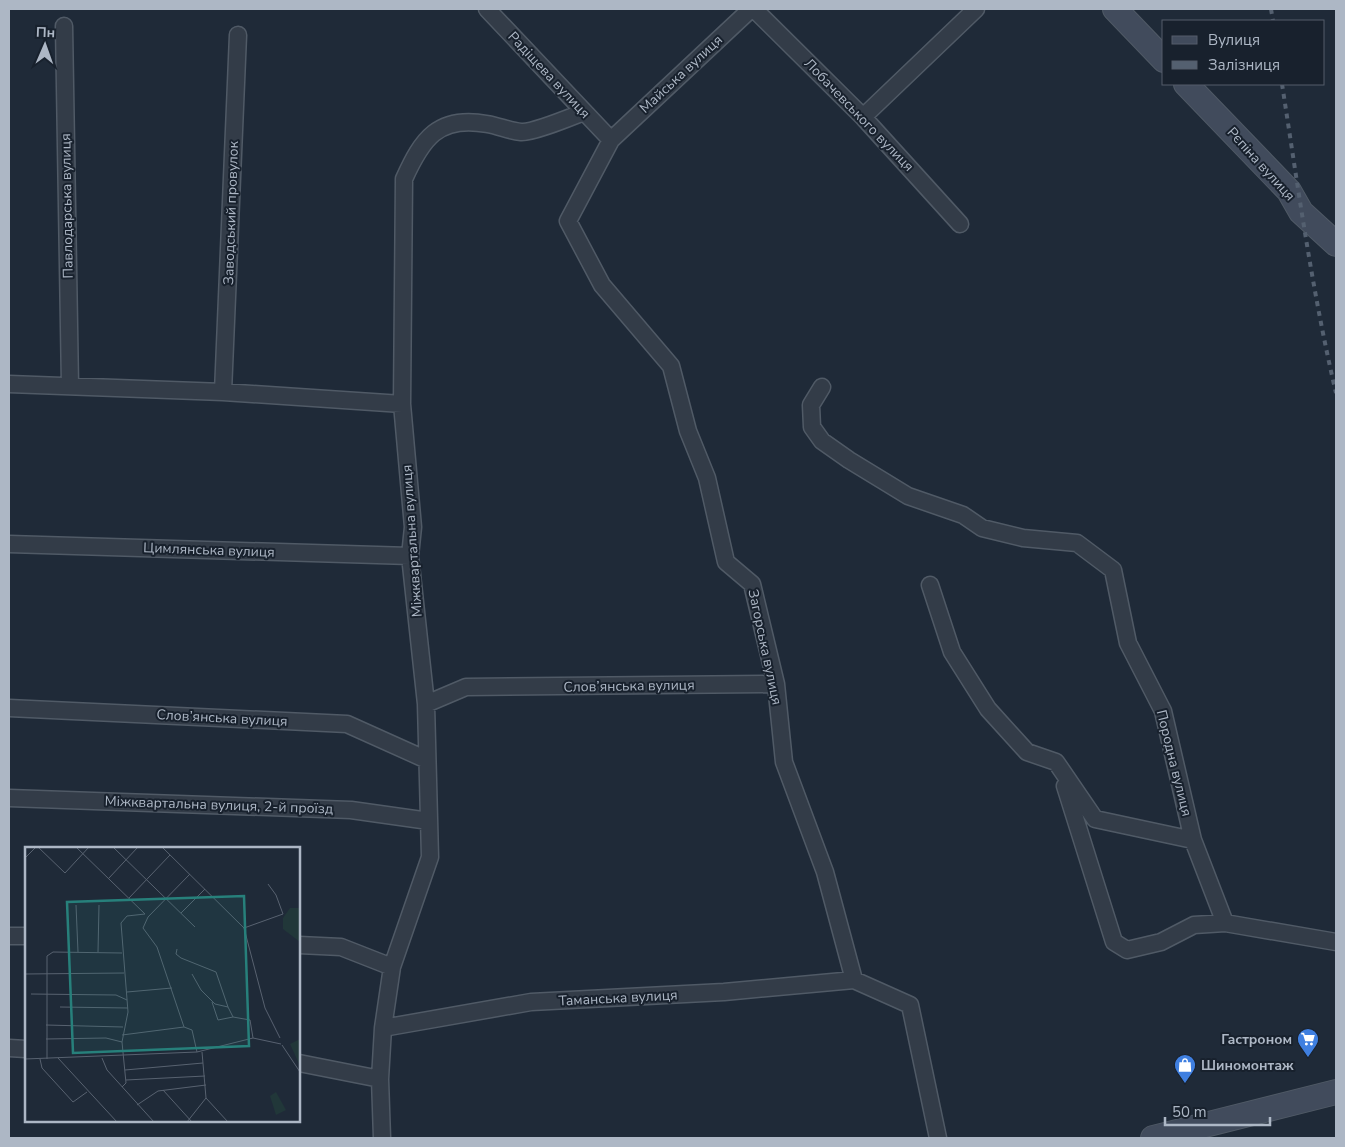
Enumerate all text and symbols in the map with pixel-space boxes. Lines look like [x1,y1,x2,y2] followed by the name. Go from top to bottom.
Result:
[20,20,70,70] north arrow
[1162,20,1325,85] legend
[35,23,55,42] text: Пн
[504,27,594,123] street label: Радіщева вулиця
[1208,30,1260,50] text: Вулиця
[635,31,727,117] street label: Майська вулиця
[800,54,918,176] street label: Лобачевського вулиця
[1208,55,1280,75] text: Залізниця
[1223,123,1299,205] street label: Рєпіна вулиця
[56,133,78,279] street label: Павлодарська вулиця
[219,140,243,285] street label: Заводський провулок
[397,464,427,618] street label: Міжквартальна вулиця
[143,538,275,562] street label: Цимлянська вулиця
[743,587,787,707] street label: Загорська вулиця
[563,675,695,697] street label: Слов’янська вулиця
[156,705,288,731] street label: Слов’янська вулиця
[1152,708,1196,818] street label: Породна вулиця
[104,792,334,818] street label: Міжквартальна вулиця, 2-й проїзд
[25,847,300,1122] inset map
[558,985,678,1011] street label: Таманська вулиця
[1296,1027,1320,1058] supermarket icon: Гастроном
[1221,1030,1292,1049] place label: Гастроном
[1173,1053,1197,1084] shop icon: Шиномонтаж
[1201,1056,1294,1075] place label: Шиномонтаж
[1165,1094,1270,1126] scale bar
[1172,1102,1207,1122] text: 50 m

